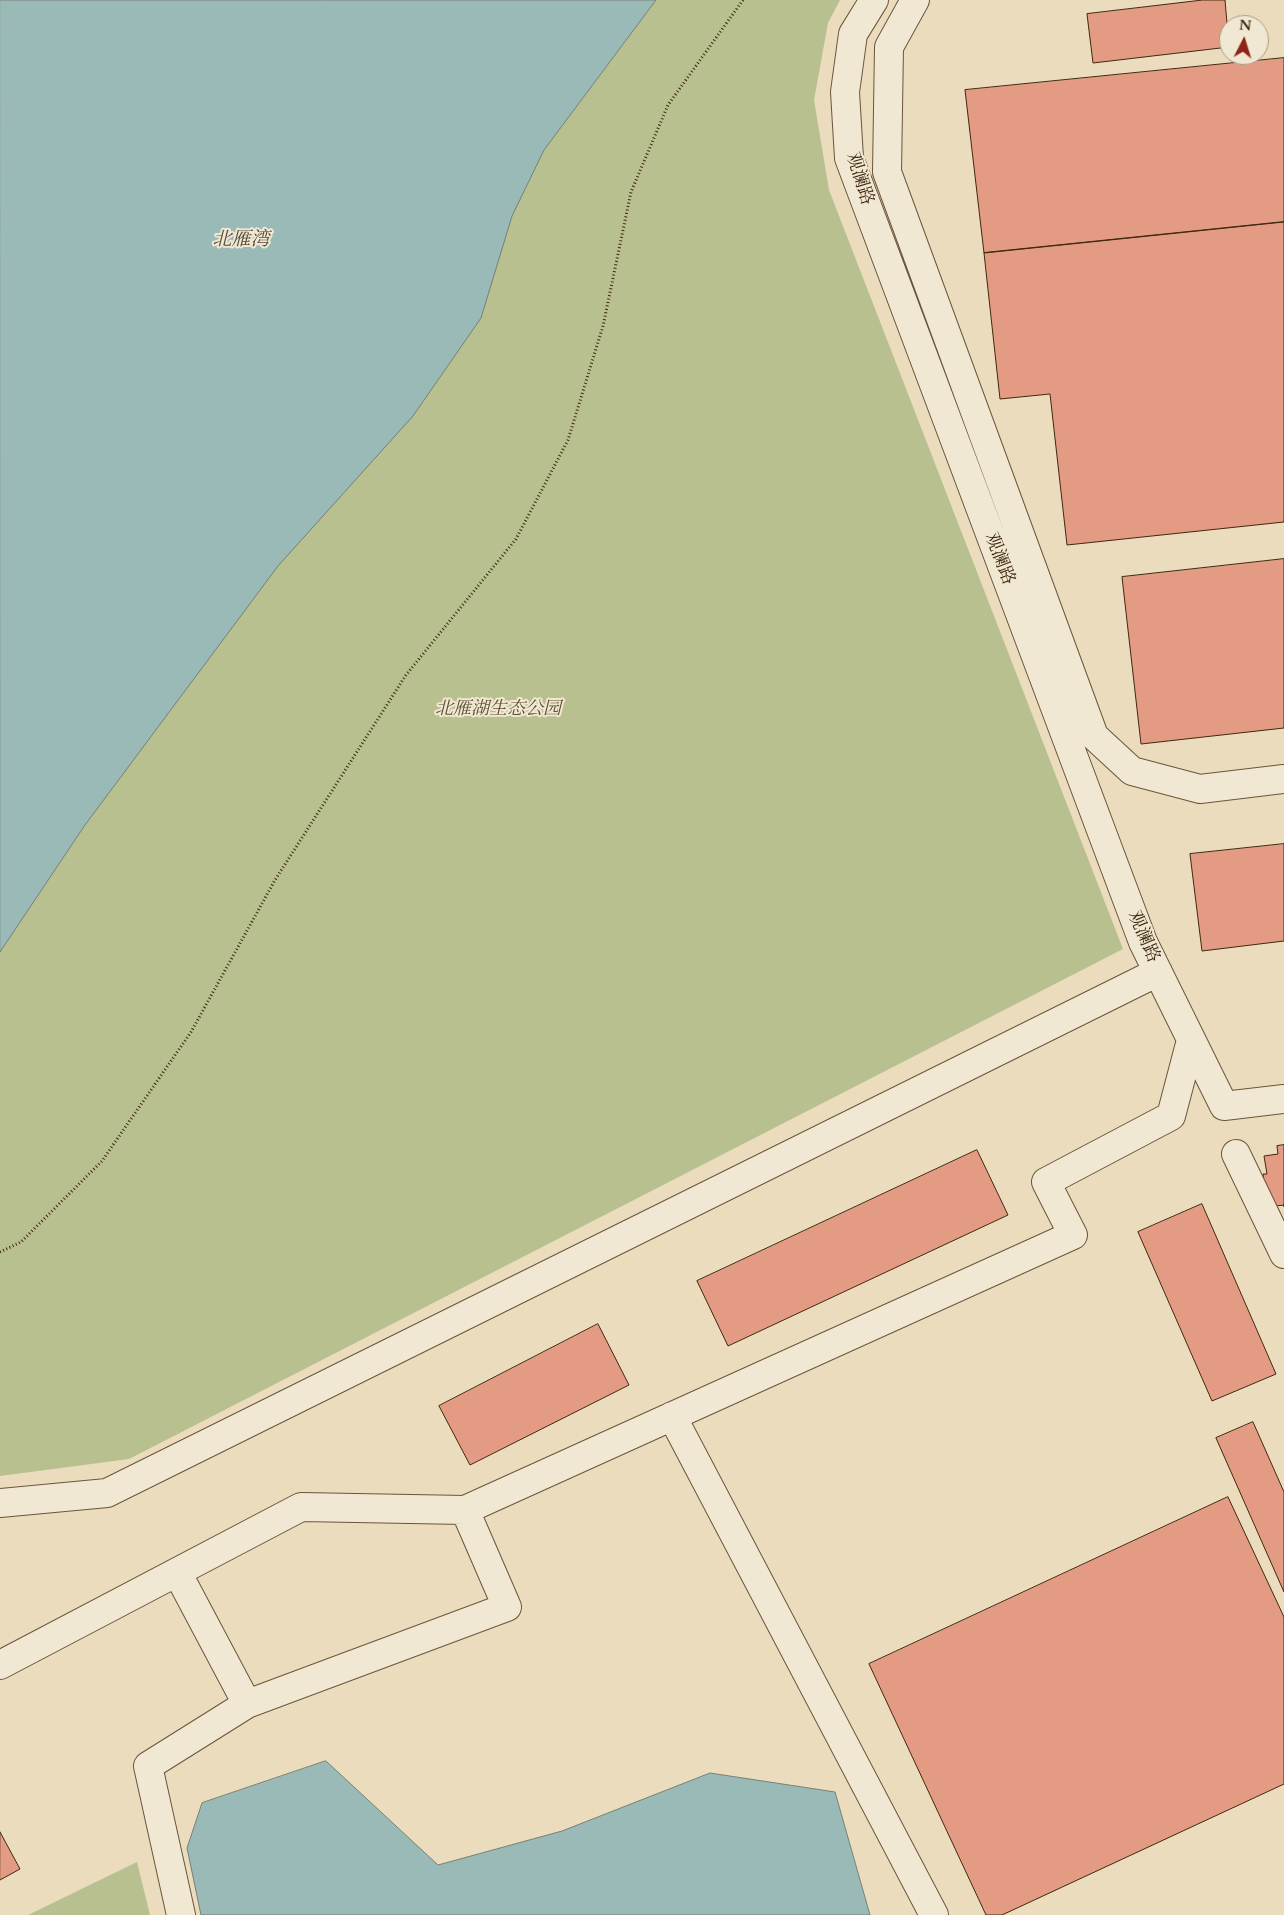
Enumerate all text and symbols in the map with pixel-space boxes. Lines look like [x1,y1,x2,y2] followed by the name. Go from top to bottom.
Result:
[1219,15,1269,65] north arrow
[1238,16,1252,36] text: N
[841,150,877,208] street label: 观澜路
[213,230,269,252] water label: 北雁湾
[979,530,1019,588] street label: 观澜路
[435,699,561,721] park label: 北雁湖生态公园
[1123,908,1163,966] street label: 观澜路

